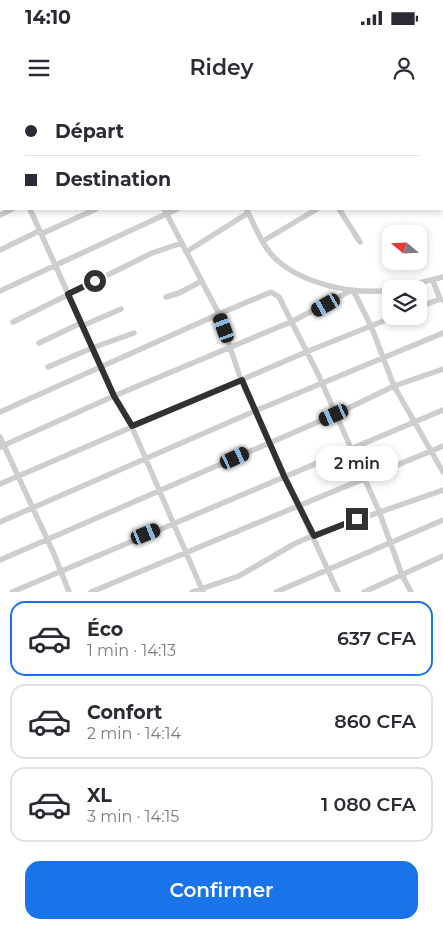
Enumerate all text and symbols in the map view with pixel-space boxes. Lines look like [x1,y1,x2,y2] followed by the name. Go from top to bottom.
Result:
[25,6,71,29] text: 14:10
[25,54,53,82] icon: menu
[190,54,253,81] text: Ridey
[390,54,418,82] icon: person
[55,120,124,143] text: Départ
[55,168,171,191] text: Destination
[382,225,428,270] north arrow
[382,225,427,325] map controls
[84,270,106,292] route start
[382,280,427,325] button: layers
[309,291,342,319] car
[211,311,236,345] car
[317,402,350,428] car
[218,445,251,471] car
[316,446,398,482] callout: 2 min
[334,454,380,473] text: 2 min
[346,508,368,530] route end
[129,521,162,547] car
[27,616,72,661] icon: car
[87,618,123,641] text: Éco
[337,627,416,650] text: 637 CFA
[87,641,176,660] text: 1 min · 14:13
[27,699,72,744] icon: car
[87,701,162,724] text: Confort
[334,710,416,733] text: 860 CFA
[87,724,181,743] text: 2 min · 14:14
[27,782,72,827] icon: car
[87,784,112,807] text: XL
[321,793,416,816] text: 1 080 CFA
[87,807,179,826] text: 3 min · 14:15
[25,861,418,919] button: Confirmer

